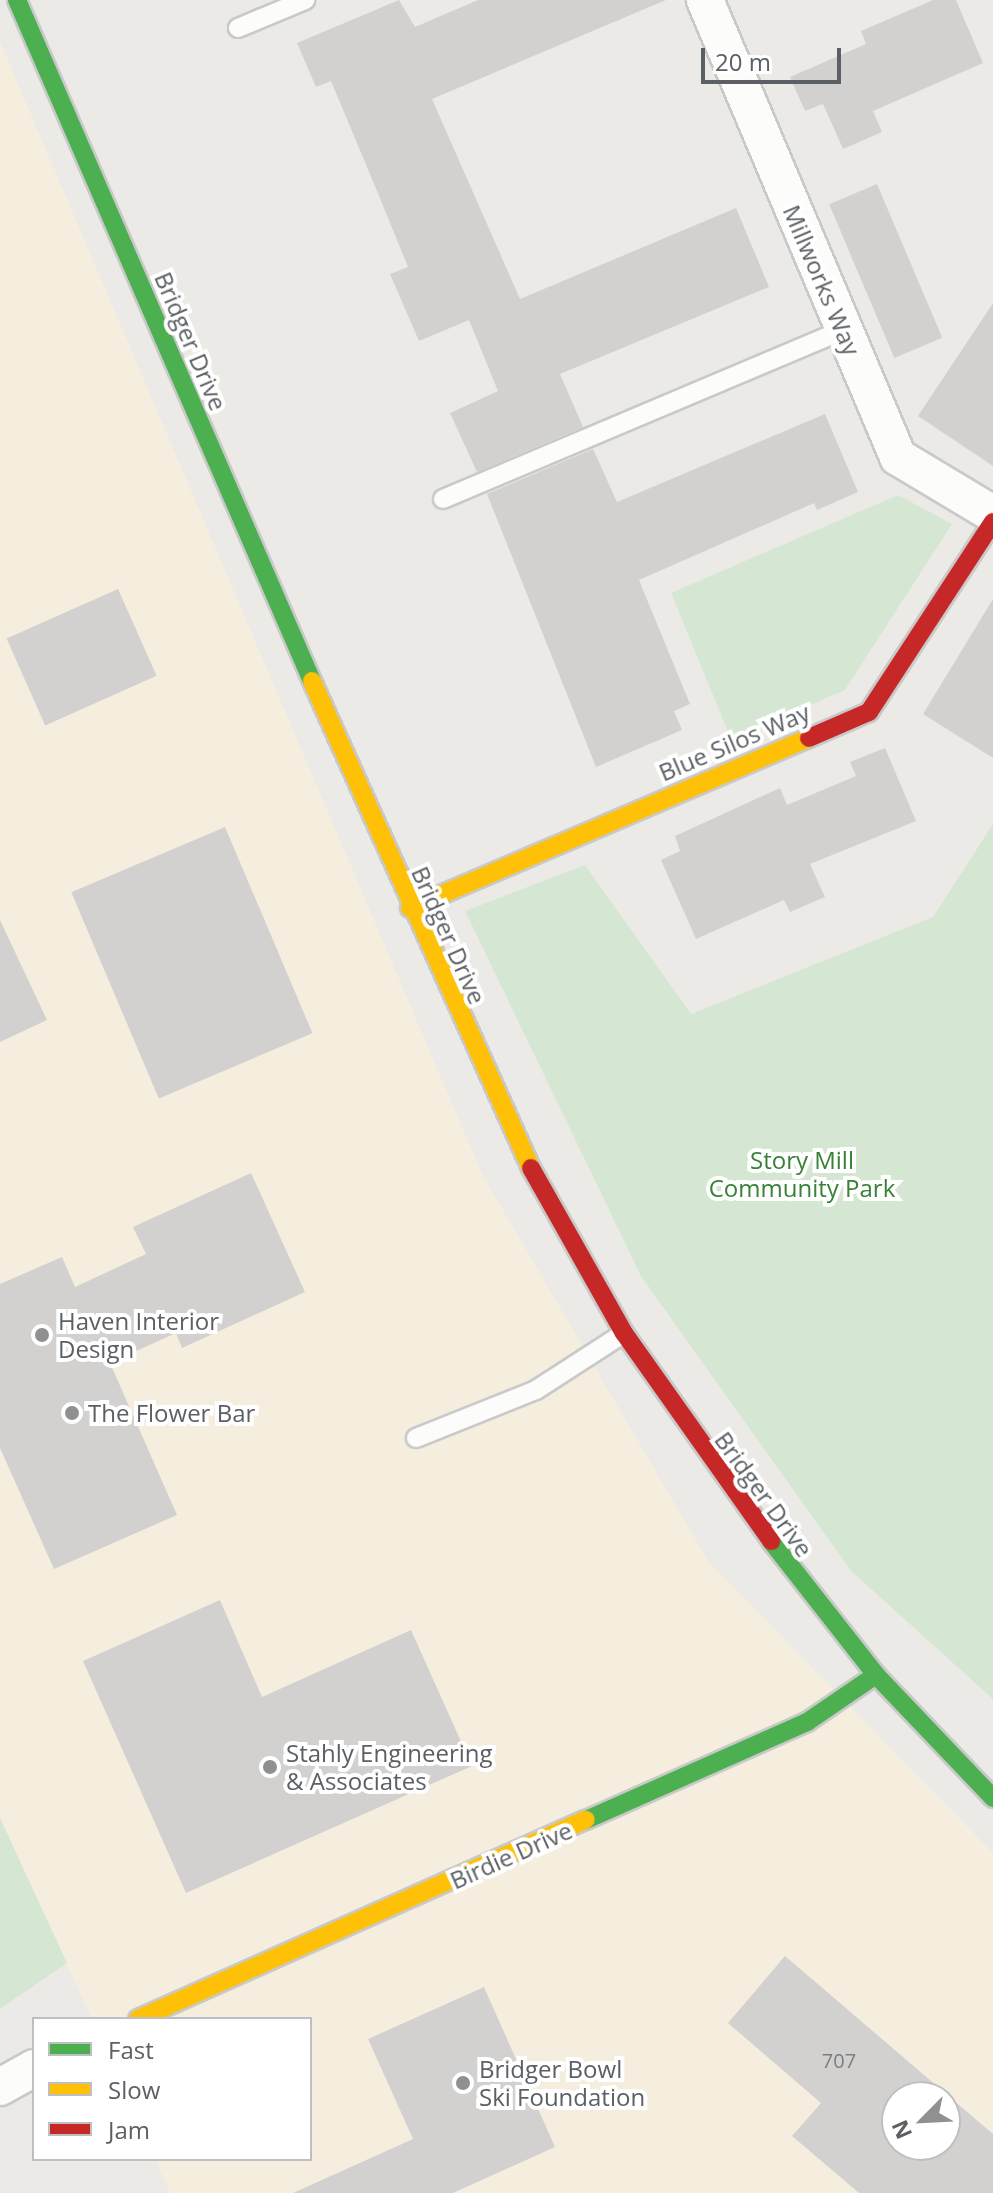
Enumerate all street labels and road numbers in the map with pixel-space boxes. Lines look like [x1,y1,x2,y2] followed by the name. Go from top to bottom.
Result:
[777,201,867,359] street label: Millworks Way
[149,268,233,414] street label: Bridger Drive
[654,697,814,787] street label: Blue Silos Way
[406,862,492,1008] street label: Bridger Drive
[709,1426,819,1562] street label: Bridger Drive
[446,1815,576,1895] street label: Birdie Drive

